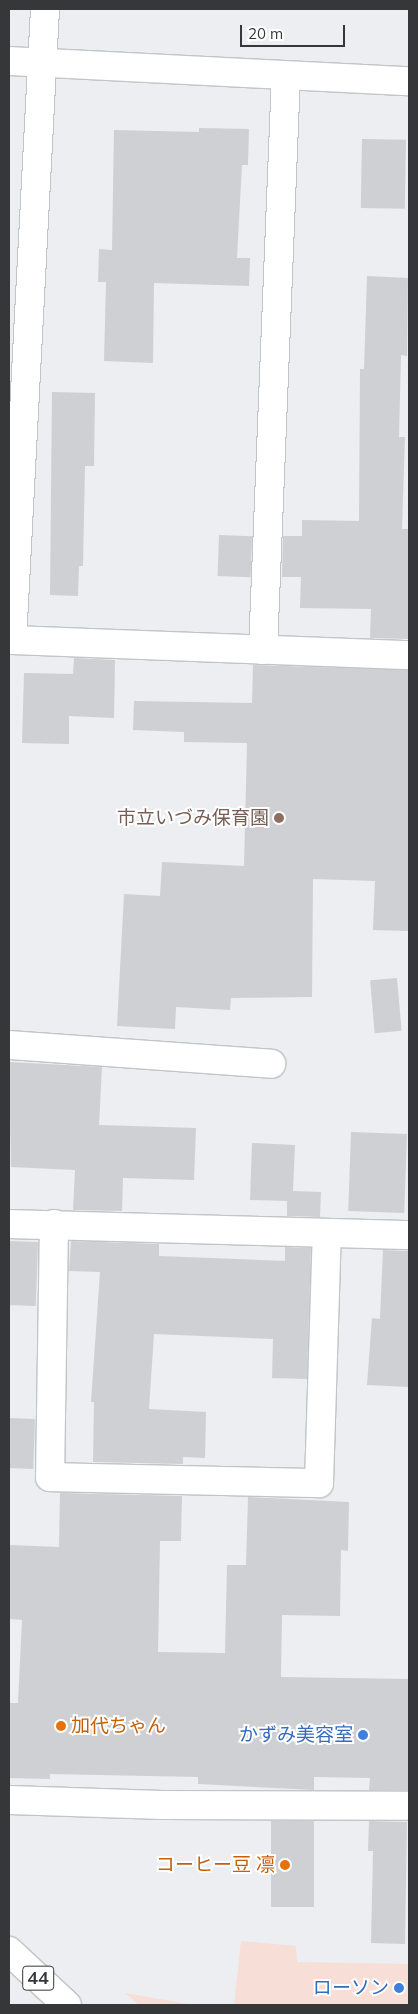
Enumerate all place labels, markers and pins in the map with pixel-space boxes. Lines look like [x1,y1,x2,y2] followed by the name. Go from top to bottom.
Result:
[117,807,269,829] place label: 市立いづみ保育園
[273,812,285,824] marker: 市立いづみ保育園
[71,1715,166,1737] place label: 加代ちゃん
[55,1720,67,1732] marker: 加代ちゃん
[239,1724,353,1746] place label: かずみ美容室
[357,1729,369,1741] marker: かずみ美容室
[156,1854,275,1876] place label: コーヒー豆 凛
[279,1859,291,1871] marker: コーヒー豆 凛
[313,1977,389,1999] place label: ローソン
[393,1982,405,1994] marker: ローソン

